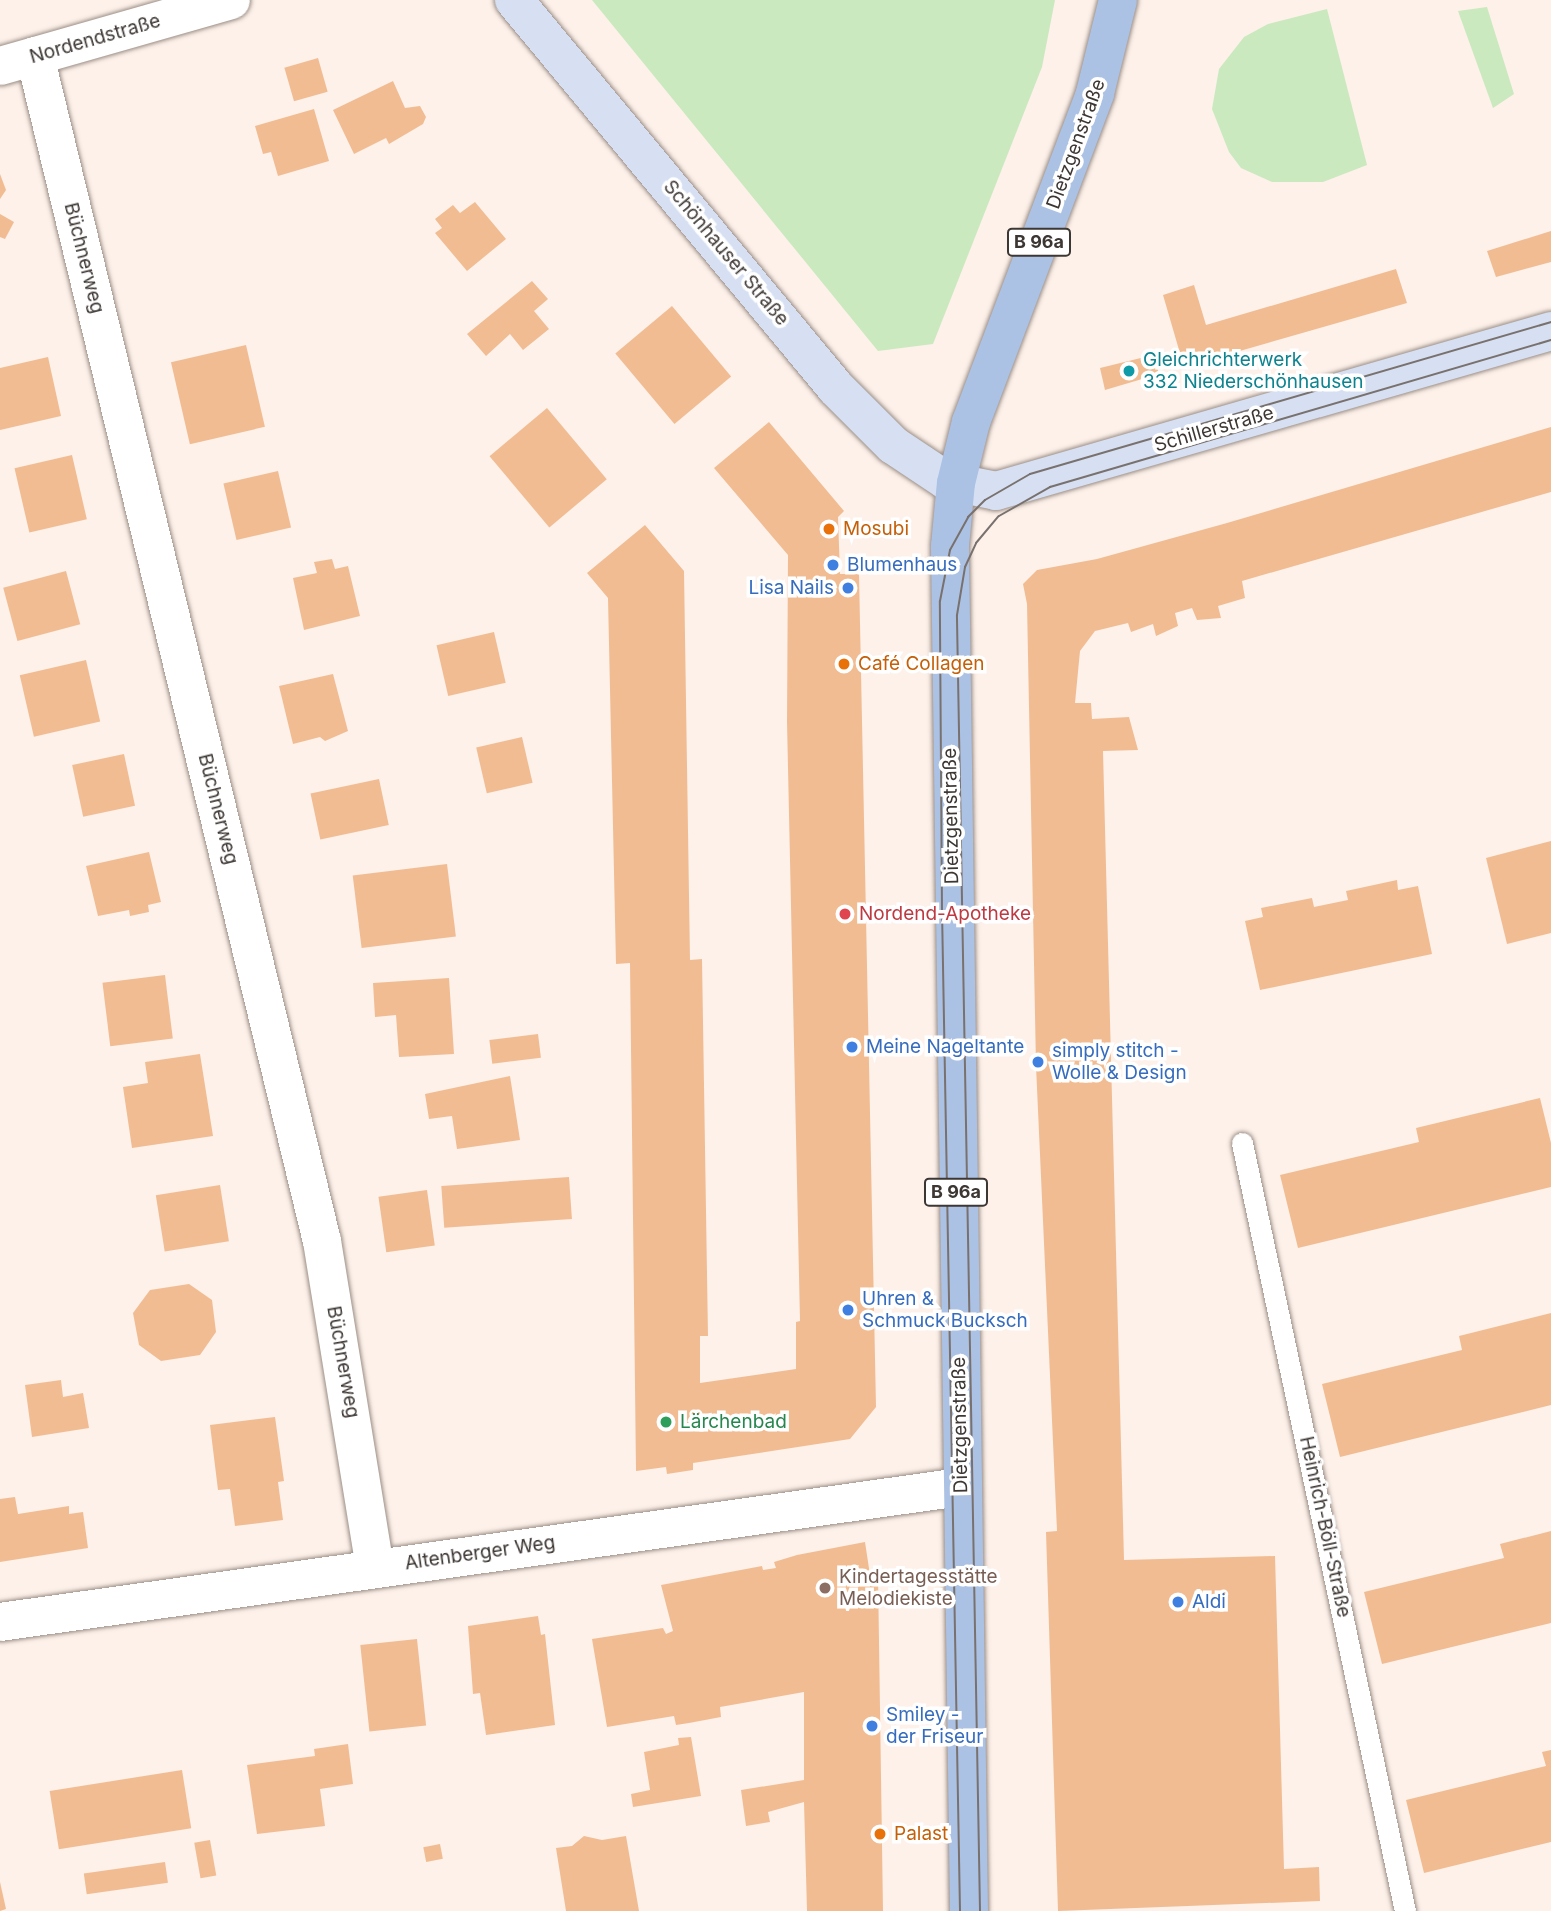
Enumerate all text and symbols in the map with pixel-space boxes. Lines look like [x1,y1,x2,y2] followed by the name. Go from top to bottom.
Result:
[27,9,163,69] street label: Nordendstraße
[1042,76,1110,212] street label: Dietzgenstraße
[659,176,793,330] street label: Schönhauser Straße
[59,200,109,316] street label: Büchnerweg
[1006,228,1072,256] road number: B 96a
[1143,349,1363,393] place label: Gleichrichterwerk 332 Niederschönhausen
[1121,363,1137,379] marker: Gleichrichterwerk 332 Niederschönhausen
[1152,401,1276,457] street label: Schillerstraße
[843,518,909,540] place label: Mosubi
[821,521,837,537] marker: Mosubi
[847,554,957,576] place label: Blumenhaus
[825,557,841,573] marker: Blumenhaus
[748,577,834,599] place label: Lisa Nails
[840,580,856,596] marker: Lisa Nails
[858,653,985,675] place label: Café Collagen
[836,656,852,672] marker: Café Collagen
[938,747,964,885] street label: Dietzgenstraße
[193,751,243,867] street label: Büchnerweg
[859,903,1031,925] place label: Nordend-Apotheke
[837,906,853,922] marker: Nordend-Apotheke
[866,1036,1024,1058] place label: Meine Nageltante
[844,1039,860,1055] marker: Meine Nageltante
[1052,1040,1187,1084] place label: simply stitch - Wolle & Design
[1030,1054,1046,1070] marker: simply stitch - Wolle & Design
[923,1177,989,1206] road number: B 96a
[862,1288,1028,1332] place label: Uhren & Schmuck Bucksch
[840,1302,856,1318] marker: Uhren & Schmuck Bucksch
[322,1304,364,1420] street label: Büchnerweg
[947,1356,973,1494] street label: Dietzgenstraße
[680,1411,787,1433] place label: Lärchenbad
[658,1414,674,1430] marker: Lärchenbad
[1295,1434,1355,1620] street label: Heinrich-Böll-Straße
[403,1531,557,1575] street label: Altenberger Weg
[839,1566,998,1610] place label: Kindertagesstätte Melodiekiste
[817,1580,833,1596] marker: Kindertagesstätte Melodiekiste
[1192,1591,1226,1613] place label: Aldi
[1170,1594,1186,1610] marker: Aldi
[886,1704,983,1748] place label: Smiley - der Friseur
[864,1718,880,1734] marker: Smiley - der Friseur
[894,1823,948,1845] place label: Palast
[872,1826,888,1842] marker: Palast

